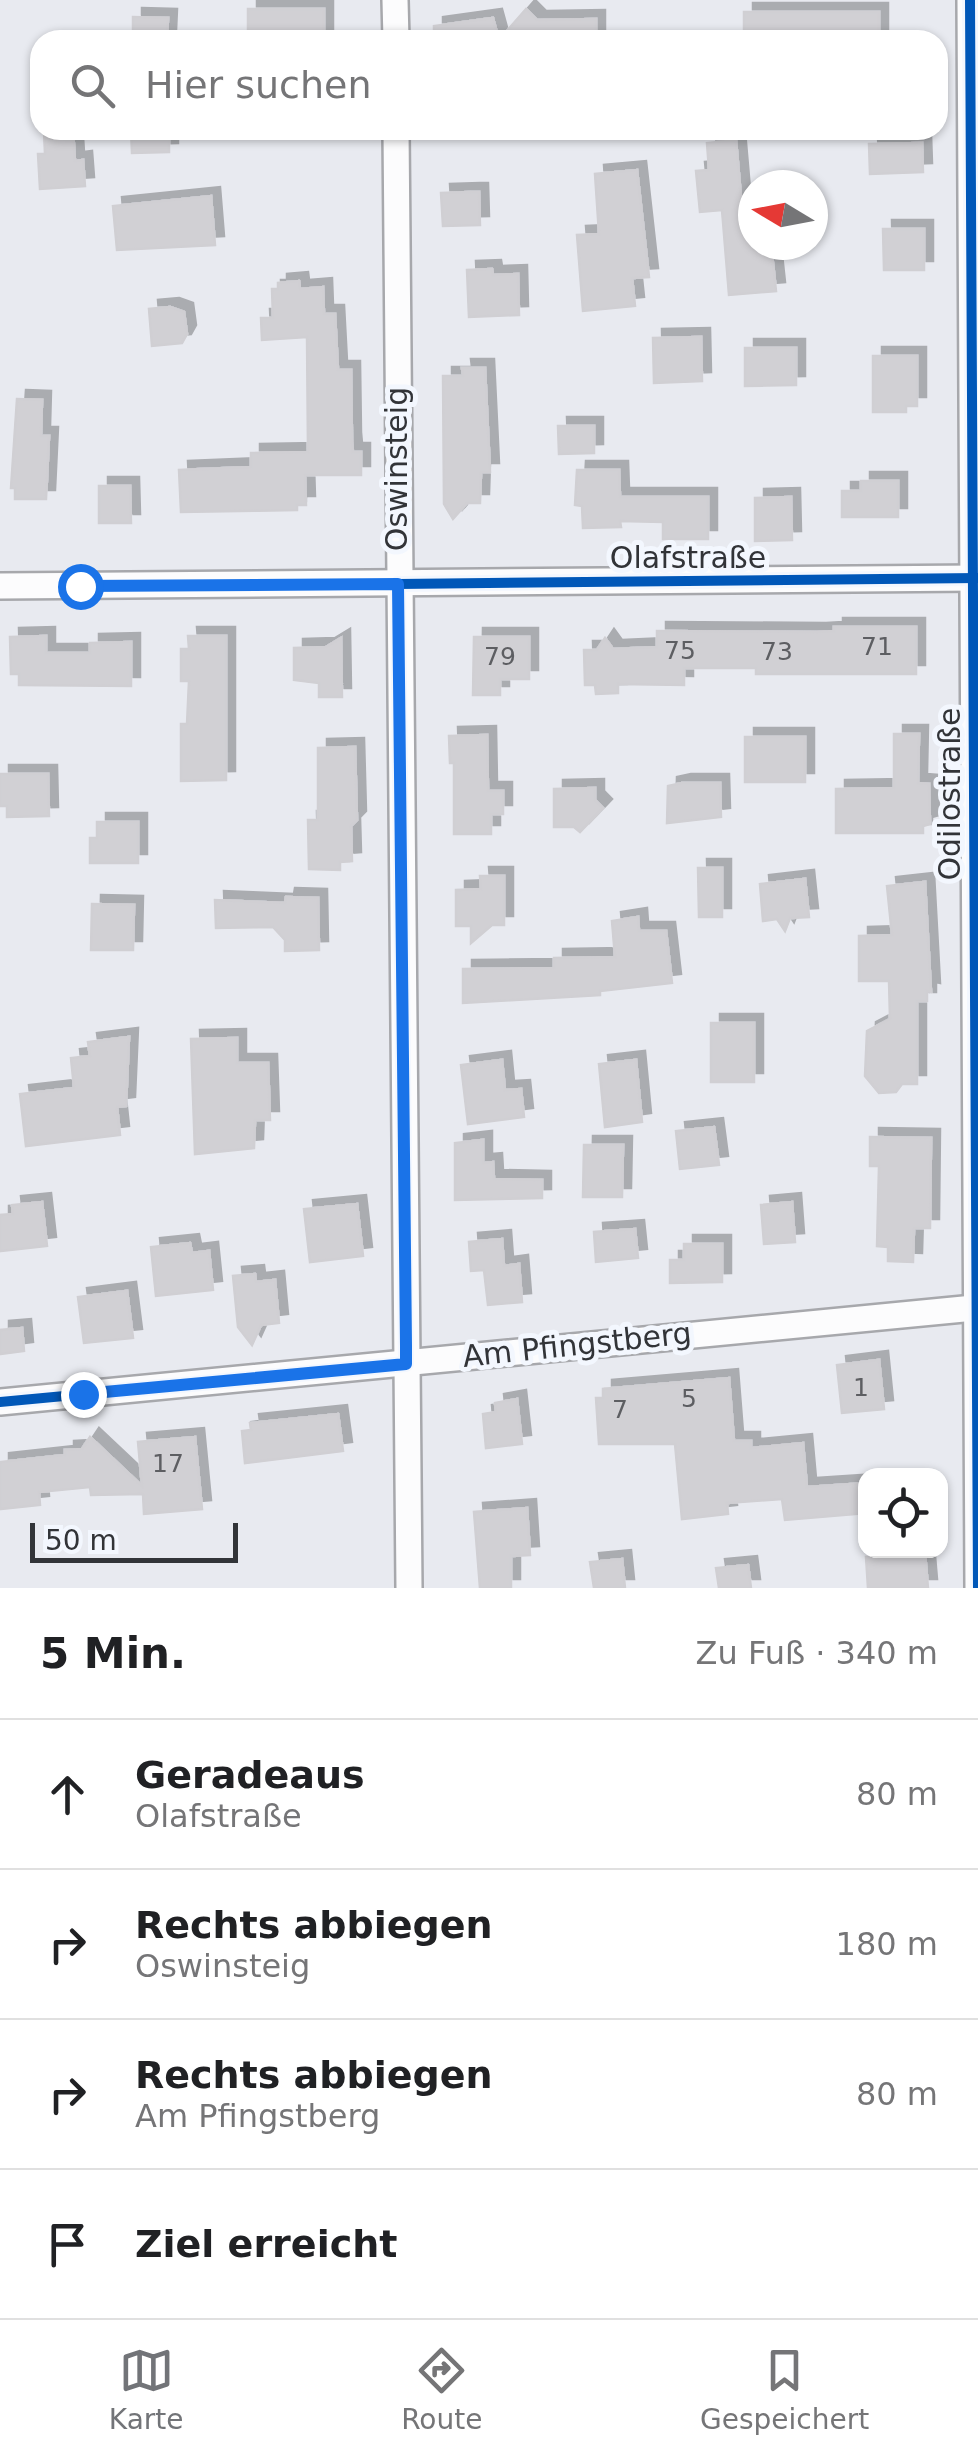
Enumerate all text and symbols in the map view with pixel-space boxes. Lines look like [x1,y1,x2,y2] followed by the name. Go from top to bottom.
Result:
[30,30,948,140] search box
[65,58,120,113] icon: search
[145,63,372,107] text: Hier suchen
[738,170,828,260] north arrow
[379,387,414,551] street label: Oswinsteig
[610,540,766,575] street label: Olafstraße
[58,564,104,610] route start
[861,632,893,661] house number: 71
[664,636,696,665] house number: 75
[761,637,793,666] house number: 73
[484,642,516,671] house number: 79
[932,707,967,881] street label: Odilostraße
[461,1315,693,1374] street label: Am Pfingstberg
[61,1372,107,1418] route end
[853,1373,869,1402] house number: 1
[681,1384,697,1413] house number: 5
[612,1395,628,1424] house number: 7
[152,1449,184,1478] house number: 17
[858,1468,948,1558] map controls
[858,1468,948,1558] button: locate
[30,1518,238,1562] scale bar
[45,1524,117,1557] text: 50 m
[40,1629,186,1678] text: 5 Min.
[696,1634,938,1672] text: Zu Fuß · 340 m
[135,1753,365,1797] text: Geradeaus
[40,1767,95,1822] icon: ahead
[856,1775,938,1813] text: 80 m
[135,1797,302,1835] text: Olafstraße
[135,1903,493,1947] text: Rechts abbiegen
[40,1917,95,1972] icon: right
[836,1925,938,1963] text: 180 m
[135,1947,310,1985] text: Oswinsteig
[135,2053,493,2097] text: Rechts abbiegen
[40,2067,95,2122] icon: right
[856,2075,938,2113] text: 80 m
[135,2097,380,2135] text: Am Pfingstberg
[40,2217,95,2272] icon: arrive
[135,2222,397,2266] text: Ziel erreicht
[109,2343,184,2436] tab: Karte
[401,2343,482,2436] tab: Route
[700,2343,869,2436] tab: Gespeichert

